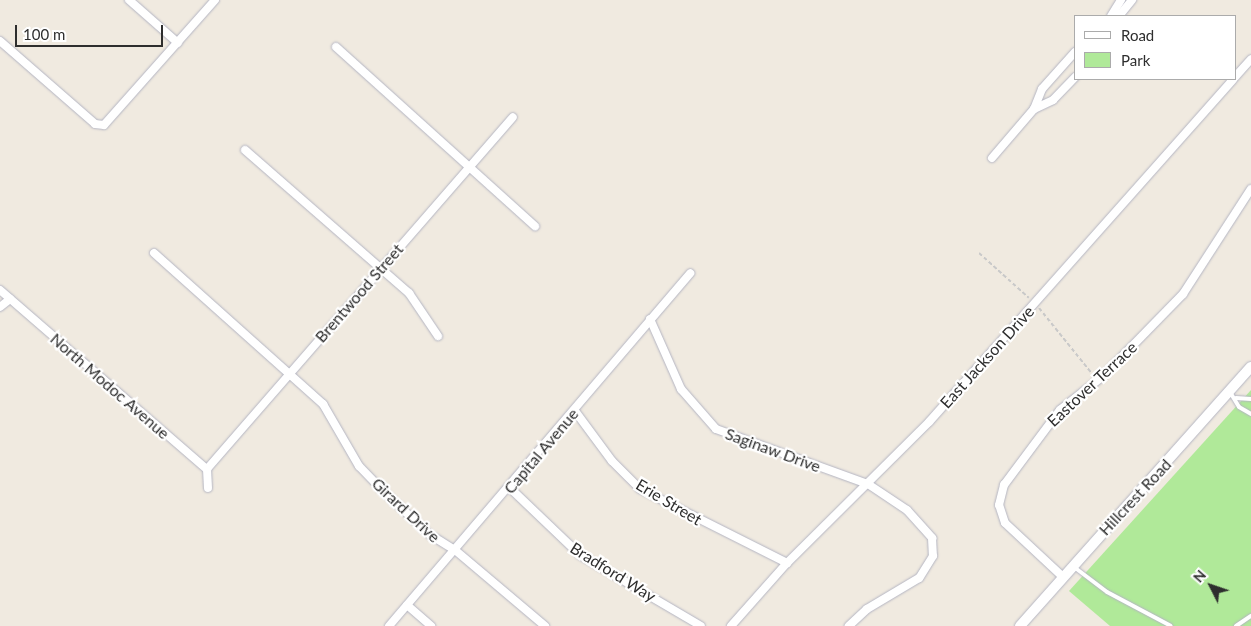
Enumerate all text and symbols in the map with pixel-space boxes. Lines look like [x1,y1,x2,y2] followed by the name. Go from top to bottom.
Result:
[18,15,165,47] scale bar
[1074,15,1236,80] legend
[23,25,65,43] text: 100 m
[1121,26,1154,44] text: Road
[1121,51,1150,69] text: Park
[311,240,407,346] street label: Brentwood Street
[936,302,1038,412] street label: East Jackson Drive
[46,329,174,443] street label: North Modoc Avenue
[1043,337,1141,431] street label: Eastover Terrace
[500,404,582,498] street label: Capital Avenue
[723,424,823,476] street label: Saginaw Drive
[1095,455,1175,539] street label: Hillcrest Road
[368,474,444,546] street label: Girard Drive
[633,475,705,529] street label: Erie Street
[567,538,659,606] street label: Bradford Way
[1186,561,1236,611] north arrow
[1189,566,1209,585] text: N

